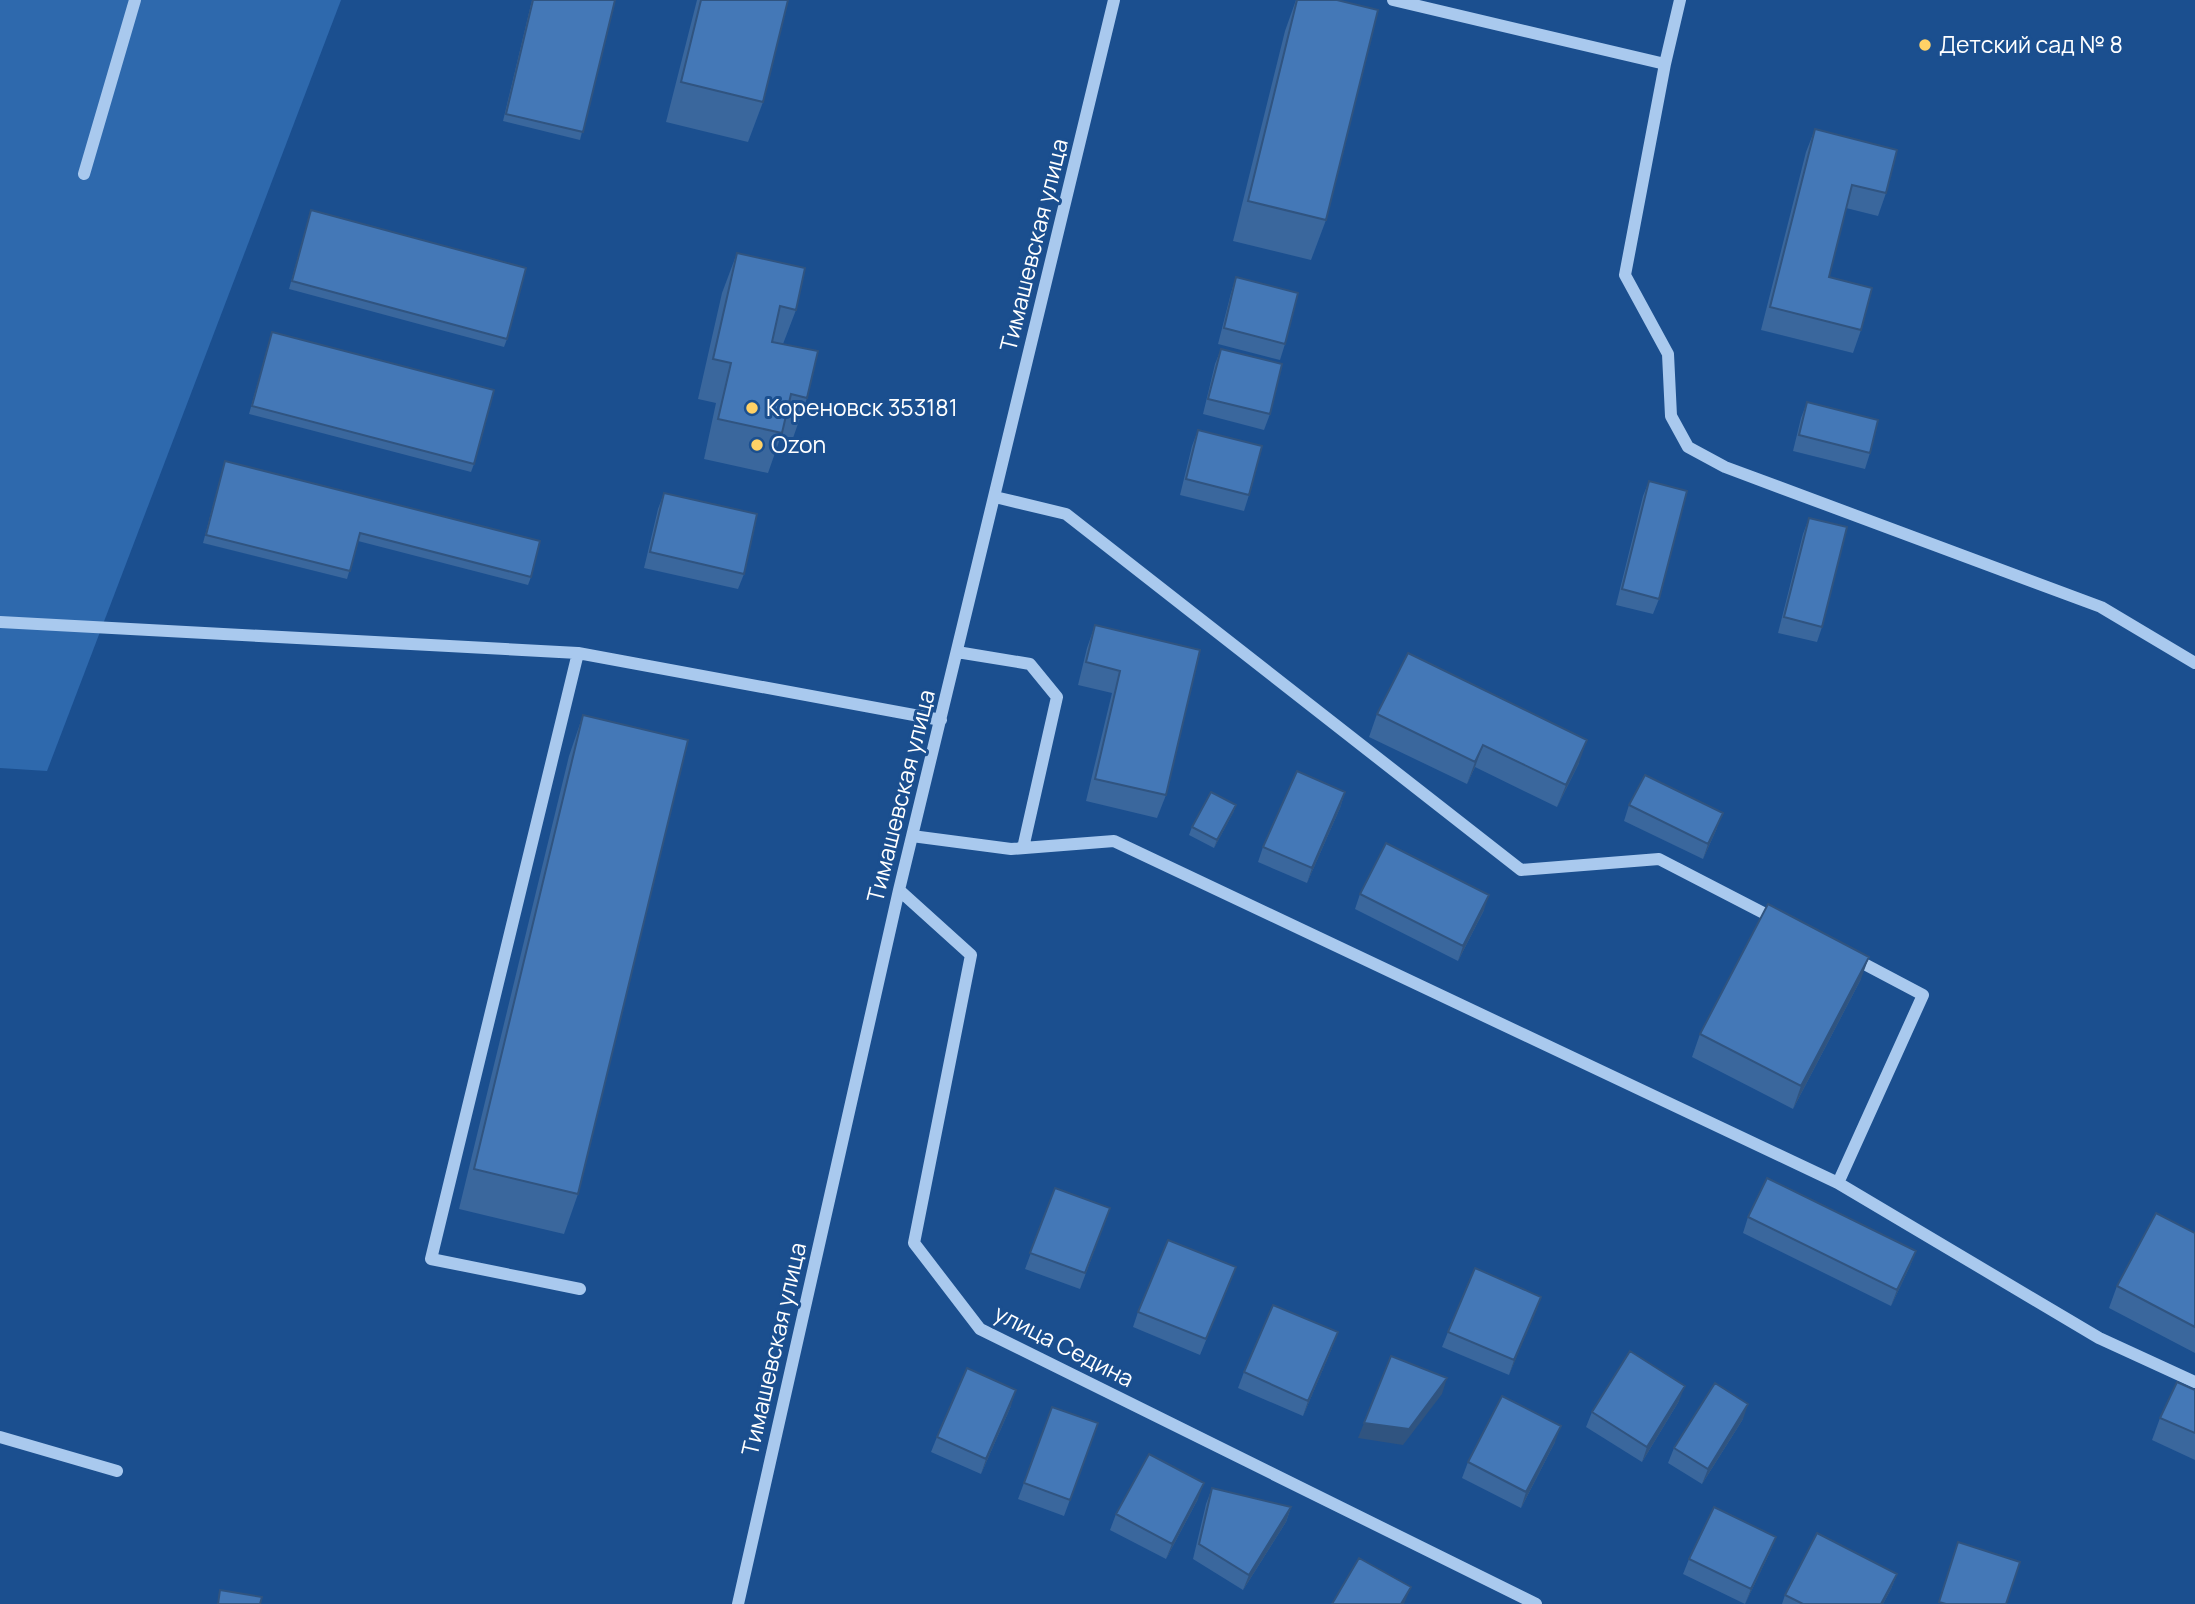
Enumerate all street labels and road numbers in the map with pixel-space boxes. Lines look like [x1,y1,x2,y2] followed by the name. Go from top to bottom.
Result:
[991,135,1075,354] street label: Тимашевская улица
[858,686,942,905] street label: Тимашевская улица
[733,1239,813,1459] street label: Тимашевская улица
[989,1296,1140,1394] street label: улица Седина

